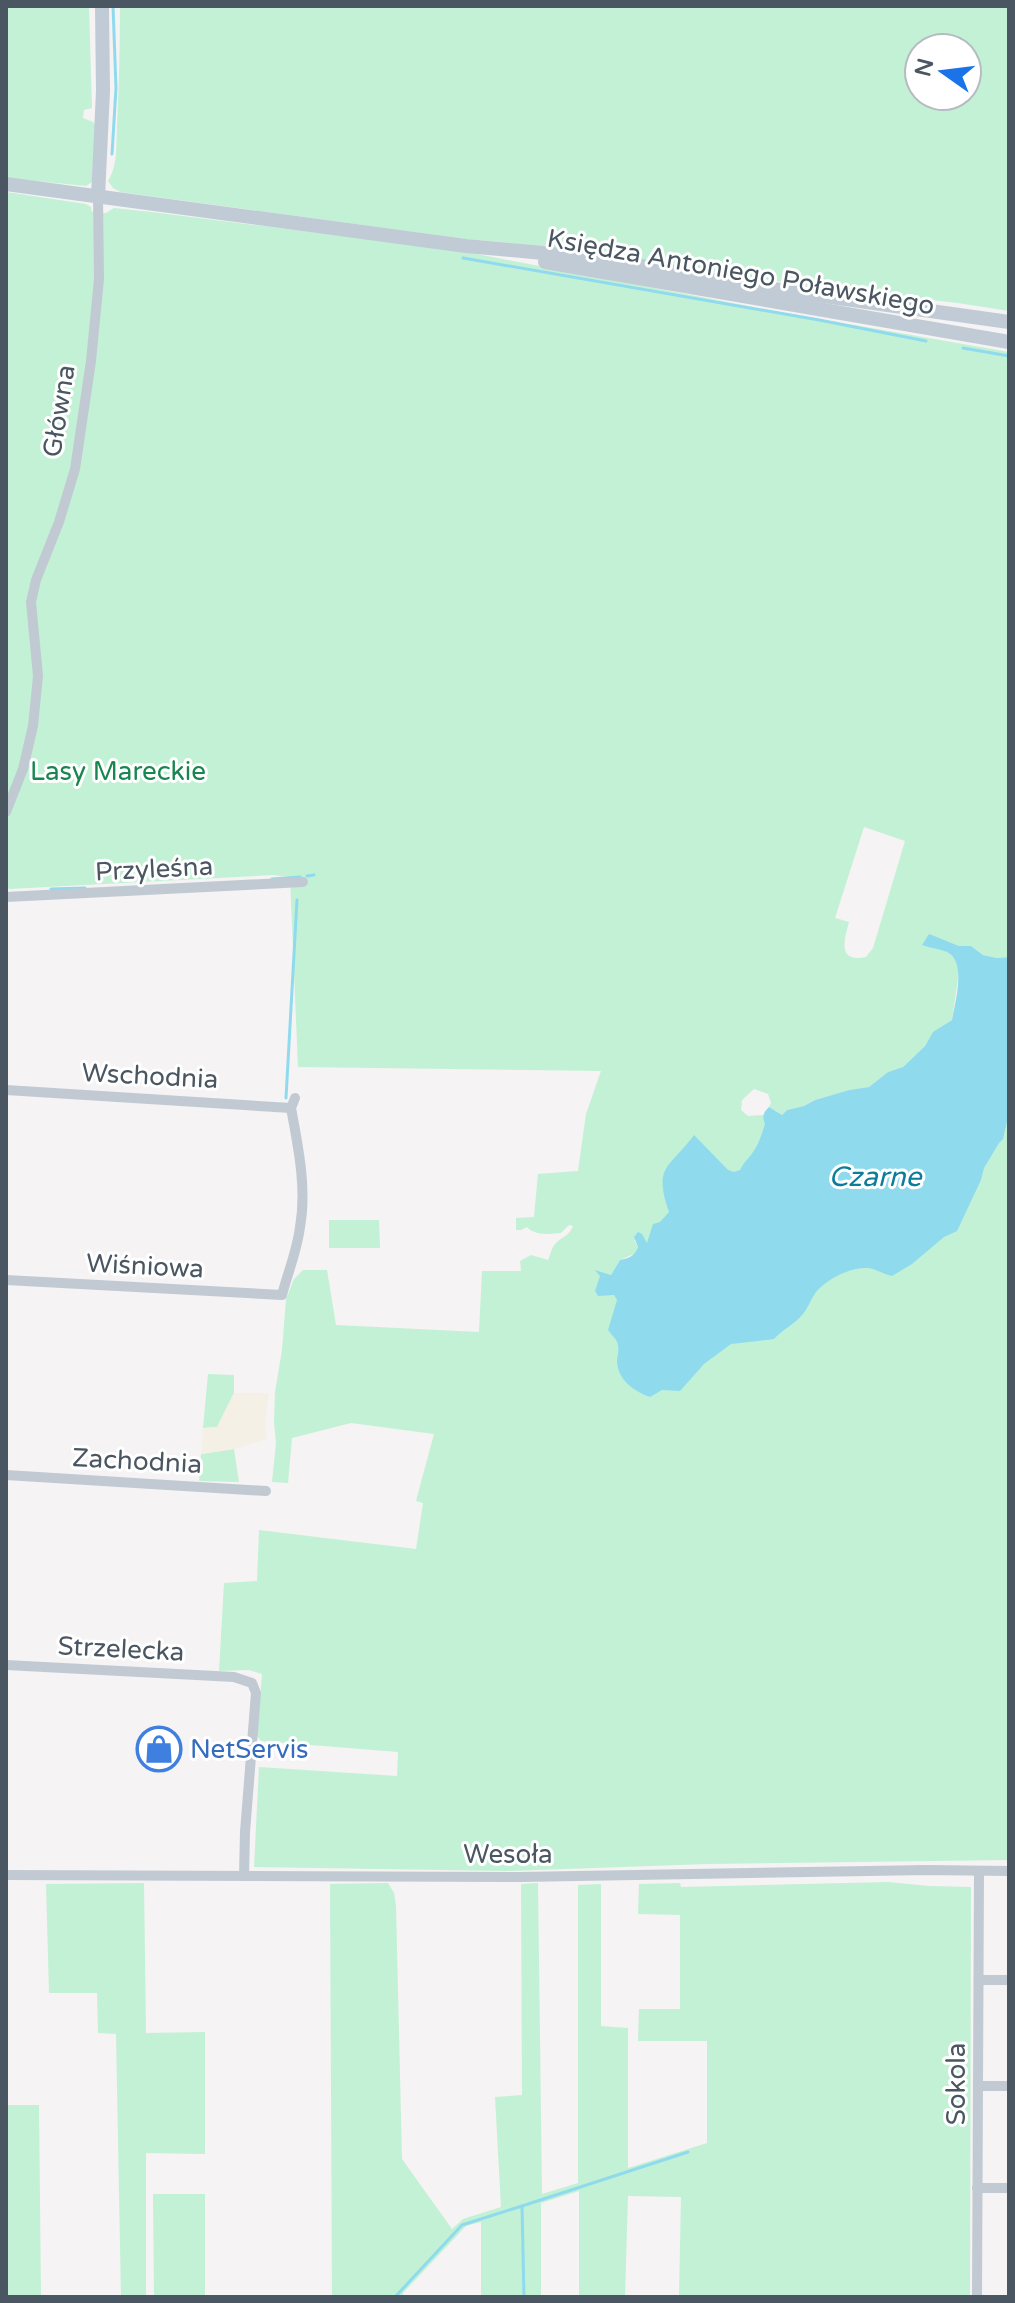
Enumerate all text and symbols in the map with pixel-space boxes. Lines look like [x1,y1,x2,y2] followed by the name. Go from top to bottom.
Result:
[903,32,983,112] north arrow
[910,56,939,79] text: N
[545,223,937,321] street label: Księdza Antoniego Poławskiego
[36,363,82,459] street label: Główna
[30,756,206,787] park label: Lasy Mareckie
[94,850,214,888] street label: Przyleśna
[81,1057,219,1095] street label: Wschodnia
[829,1160,924,1194] water label: Czarne
[85,1247,205,1285] street label: Wiśniowa
[71,1442,203,1480] street label: Zachodnia
[57,1630,185,1668] street label: Strzelecka
[135,1725,183,1773] shop icon: NetServis
[190,1734,309,1765] place label: NetServis
[463,1839,553,1870] street label: Wesoła
[941,2043,972,2125] street label: Sokola

